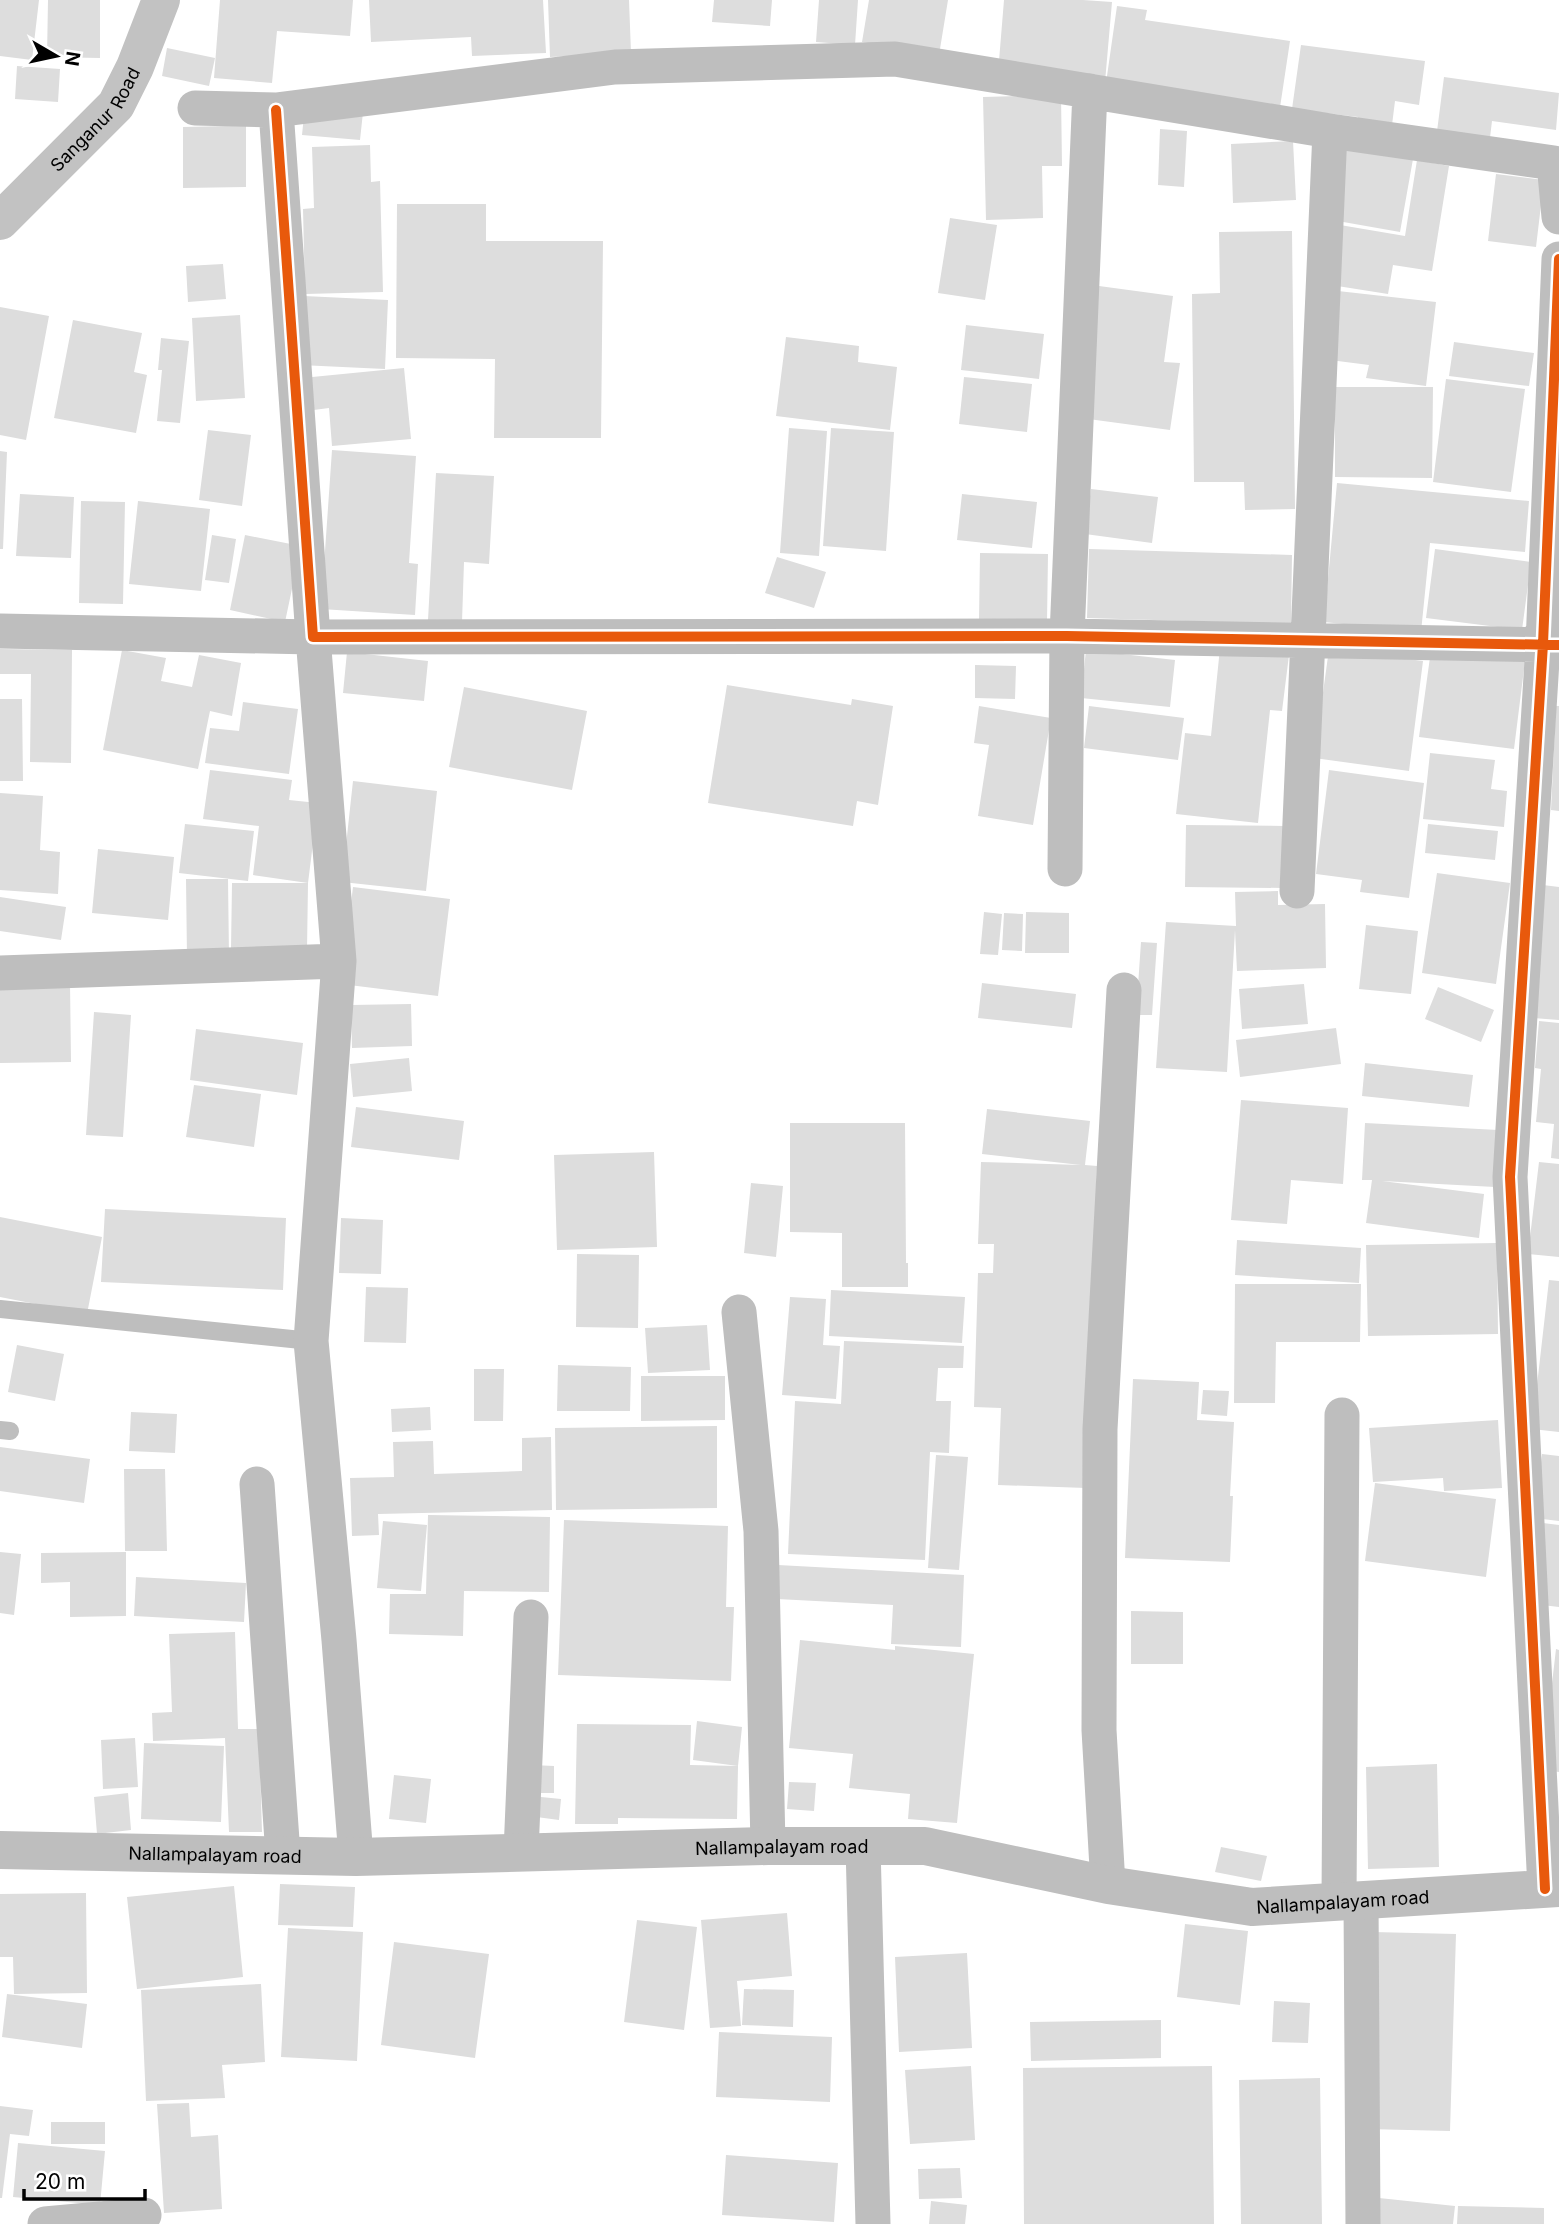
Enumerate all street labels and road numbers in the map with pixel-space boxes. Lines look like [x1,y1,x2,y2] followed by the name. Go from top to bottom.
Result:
[46,64,144,175] street label: Sanganur Road
[695,1836,868,1858] street label: Nallampalayam road
[128,1842,302,1866] street label: Nallampalayam road
[1256,1886,1430,1917] street label: Nallampalayam road

